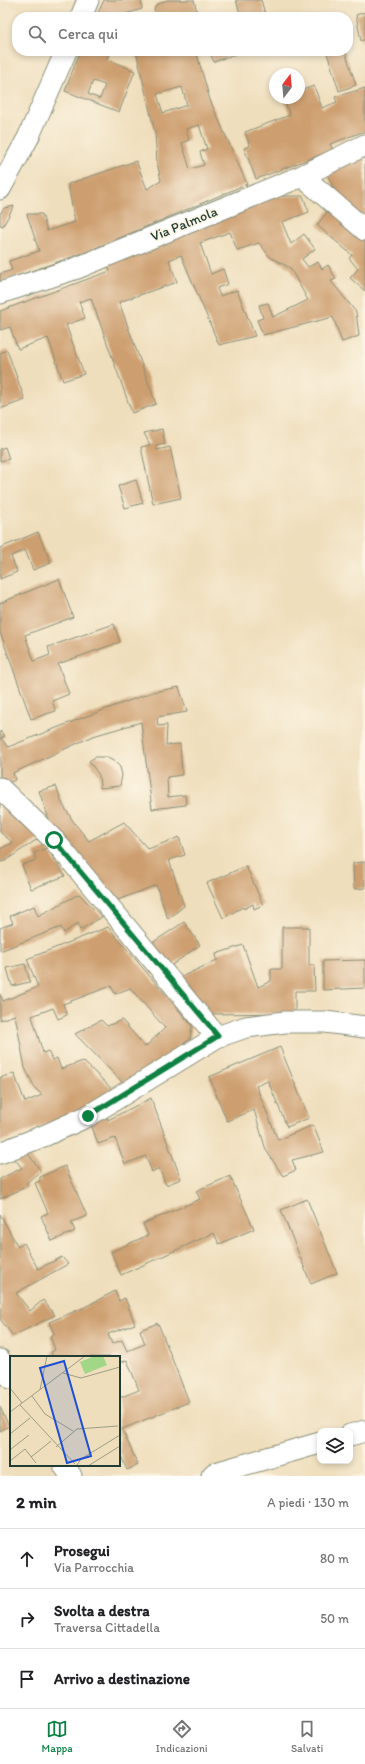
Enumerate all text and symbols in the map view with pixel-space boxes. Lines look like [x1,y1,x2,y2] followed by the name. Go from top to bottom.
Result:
[12,12,353,56] search box
[26,23,48,45] icon: search
[58,25,118,43] text: Cerca qui
[269,68,305,104] north arrow
[148,203,220,245] street label: Via Palmola
[45,831,63,849] route start
[79,1107,97,1125] route end
[10,1356,120,1466] inset map
[317,1428,353,1464] map controls
[317,1428,353,1464] button: layers
[16,1492,56,1512] text: 2 min
[267,1495,349,1510] text: A piedi · 130 m
[54,1542,110,1560] text: Prosegui
[16,1548,38,1570] icon: ahead
[320,1551,349,1566] text: 80 m
[54,1560,134,1575] text: Via Parrocchia
[54,1602,150,1620] text: Svolta a destra
[16,1608,38,1630] icon: right
[320,1611,349,1626] text: 50 m
[54,1620,160,1635] text: Traversa Cittadella
[16,1668,38,1690] icon: arrive
[54,1670,190,1688] text: Arrivo a destinazione
[42,1718,73,1755] tab: Mappa
[156,1718,208,1755] tab: Indicazioni
[291,1718,323,1755] tab: Salvati

